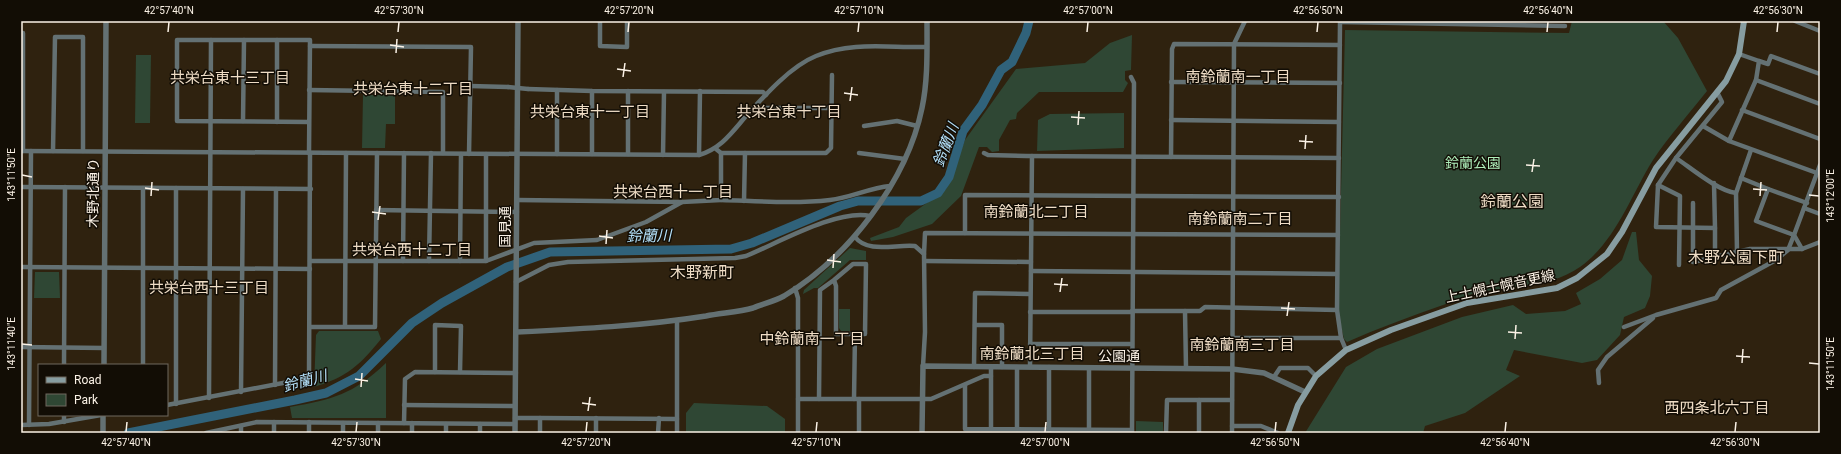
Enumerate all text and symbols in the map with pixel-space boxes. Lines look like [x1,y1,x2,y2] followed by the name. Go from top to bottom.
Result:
[144,5,194,16] text: 42°57'40"N
[374,5,424,16] text: 42°57'30"N
[604,5,654,16] text: 42°57'20"N
[834,5,884,16] text: 42°57'10"N
[1063,5,1113,16] text: 42°57'00"N
[1293,5,1343,16] text: 42°56'50"N
[1523,5,1573,16] text: 42°56'40"N
[1753,5,1803,16] text: 42°56'30"N
[1185,68,1291,86] district label: 南鈴蘭南一丁目
[170,69,290,87] district label: 共栄台東十三丁目
[353,80,473,98] district label: 共栄台東十二丁目
[530,103,650,121] district label: 共栄台東十一丁目
[736,103,842,121] district label: 共栄台東十丁目
[930,119,963,169] water label: 鈴蘭川
[6,148,17,202] text: 143°11'50"E
[1445,155,1501,171] park label: 鈴蘭公園
[84,158,102,228] street label: 木野北通り
[1825,169,1836,223] text: 143°12'00"E
[613,183,733,201] district label: 共栄台西十一丁目
[1480,192,1544,211] district label: 鈴蘭公園
[983,203,1089,221] district label: 南鈴蘭北二丁目
[497,206,513,248] street label: 国見通
[1187,210,1293,228] district label: 南鈴蘭南二丁目
[626,227,674,245] water label: 鈴蘭川
[352,241,472,259] district label: 共栄台西十二丁目
[1688,248,1784,267] district label: 木野公園下町
[670,263,734,282] district label: 木野新町
[1444,267,1556,305] street label: 上士幌士幌音更線
[149,279,269,297] district label: 共栄台西十三丁目
[6,317,17,371] text: 143°11'40"E
[759,330,865,348] district label: 中鈴蘭南一丁目
[1189,336,1295,354] district label: 南鈴蘭南三丁目
[1825,337,1836,391] text: 143°11'50"E
[979,345,1085,363] district label: 南鈴蘭北三丁目
[1098,348,1140,364] street label: 公園通
[38,364,168,416] legend
[281,366,331,396] water label: 鈴蘭川
[74,373,102,387] text: Road
[74,393,99,407] text: Park
[1664,399,1770,417] district label: 西四条北六丁目
[101,437,151,448] text: 42°57'40"N
[331,437,381,448] text: 42°57'30"N
[561,437,611,448] text: 42°57'20"N
[791,437,841,448] text: 42°57'10"N
[1020,437,1070,448] text: 42°57'00"N
[1250,437,1300,448] text: 42°56'50"N
[1480,437,1530,448] text: 42°56'40"N
[1710,437,1760,448] text: 42°56'30"N

